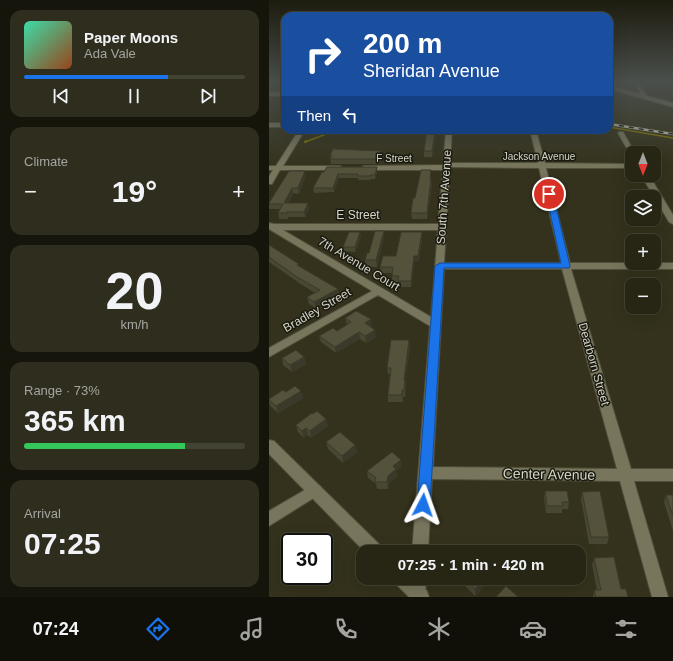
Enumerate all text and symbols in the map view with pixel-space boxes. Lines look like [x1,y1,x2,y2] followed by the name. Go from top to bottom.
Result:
[297,28,349,80] icon: right
[363,28,442,59] text: 200 m
[84,29,178,46] text: Paper Moons
[84,46,136,61] text: Ada Vale
[363,61,500,81] text: Sheridan Avenue
[50,85,72,107] icon: previous
[123,85,145,107] icon: pause
[197,85,219,107] icon: next
[339,104,361,126] icon: left
[297,107,331,124] text: Then
[625,146,661,182] north arrow
[625,146,661,314] map controls
[434,149,454,245] street label: South 7th Avenue
[503,151,576,162] street label: Jackson Avenue
[376,153,412,164] street label: F Street
[24,154,68,169] text: Climate
[112,175,157,208] text: 19°
[532,177,566,211] pin
[24,179,37,204] text: −
[232,179,245,204] text: +
[538,183,560,205] icon: arrive
[625,190,661,226] button: layers
[336,208,380,222] street label: E Street
[316,234,403,294] street label: 7th Avenue Court
[625,234,661,270] button: +
[106,262,163,320] text: 20
[625,278,661,314] button: −
[281,285,354,335] street label: Bradley Street
[120,317,149,332] text: km/h
[576,321,613,408] street label: Dearborn Street
[24,383,100,398] text: Range · 73%
[24,404,126,437] text: 365 km
[503,465,596,483] street label: Center Avenue
[402,484,444,526] position arrow
[24,506,61,521] text: Arrival
[24,527,101,560] text: 07:25
[281,533,333,585] speed limit sign: 30
[398,556,544,573] text: 07:25 · 1 min · 420 m
[144,615,172,643] icon: directions
[238,615,266,643] icon: music
[332,615,360,643] icon: phone
[425,615,453,643] icon: climate
[519,615,547,643] icon: car
[612,615,640,643] icon: filters
[33,619,79,639] text: 07:24

